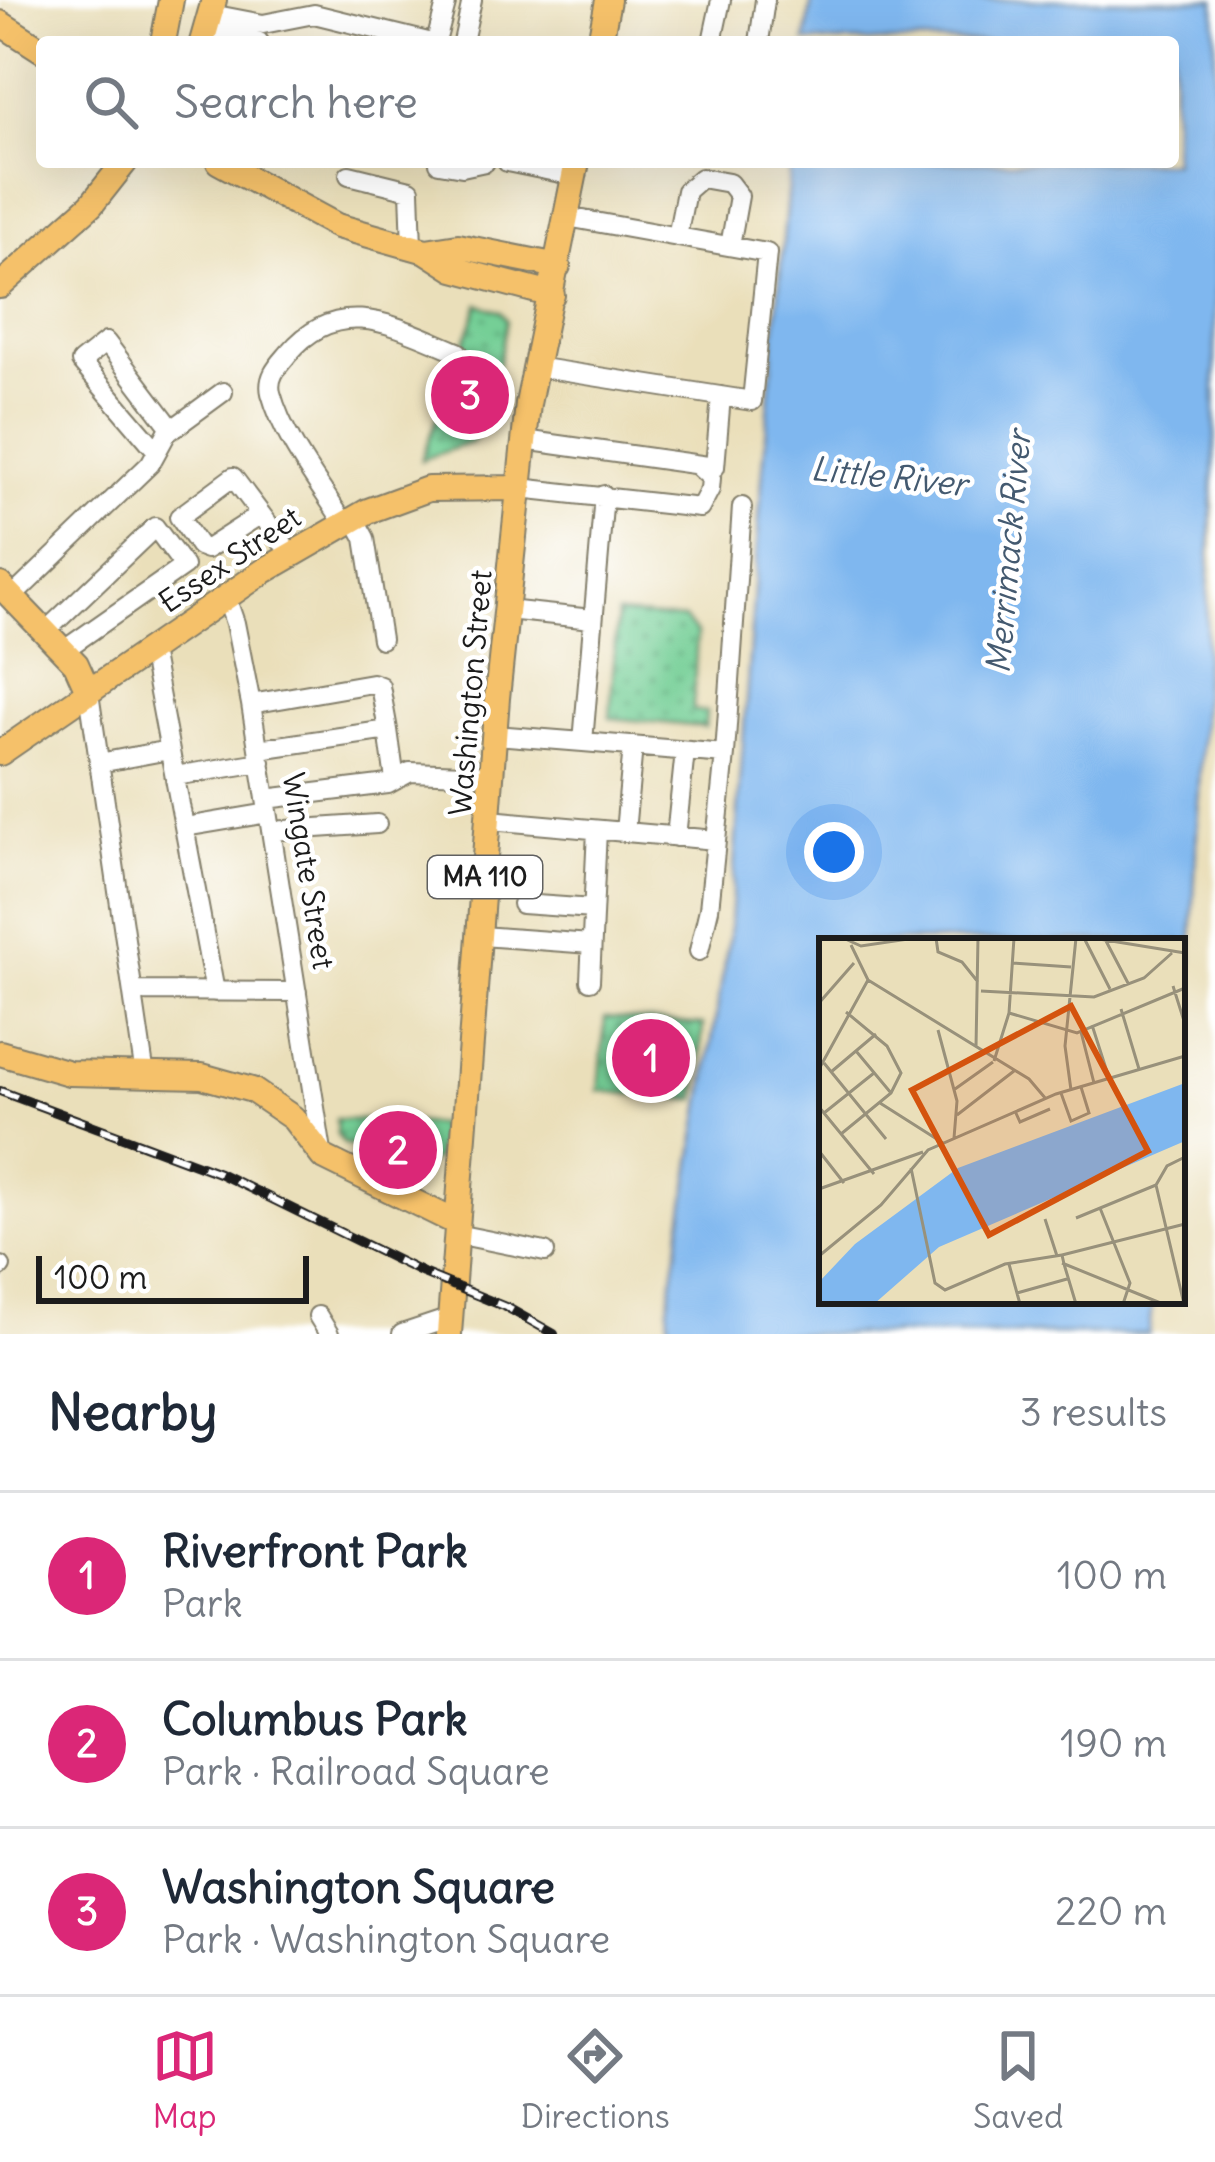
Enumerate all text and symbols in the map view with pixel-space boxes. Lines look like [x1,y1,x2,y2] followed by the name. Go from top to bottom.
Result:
[36,36,1179,168] search box
[78,69,144,135] icon: search
[174,74,418,130] text: Search here
[431,350,509,440] pin: 3
[976,425,1040,675] water label: Merrimack River
[809,447,972,505] water label: Little River
[151,498,308,621] street label: Essex Street
[440,568,500,817] street label: Washington Street
[275,770,343,972] street label: Wingate Street
[804,822,864,882] your location
[428,856,542,898] road number: MA 110
[819,938,1185,1304] inset map
[612,1013,690,1103] pin: 1
[359,1105,437,1195] pin: 2
[36,1250,309,1303] scale bar
[54,1256,147,1298] text: 100 m
[48,1380,217,1444] text: Nearby
[1020,1388,1167,1437] text: 3 results
[162,1523,468,1579] text: Riverfront Park
[79,1551,95,1600] text: 1
[1057,1551,1167,1600] text: 100 m
[162,1579,243,1628] text: Park
[162,1691,468,1747] text: Columbus Park
[76,1719,98,1768] text: 2
[1060,1719,1167,1768] text: 190 m
[162,1747,550,1796] text: Park · Railroad Square
[162,1859,555,1915] text: Washington Square
[76,1887,98,1936] text: 3
[1055,1887,1167,1936] text: 220 m
[162,1915,610,1964] text: Park · Washington Square
[152,2023,218,2137] tab: Map
[521,2023,670,2137] tab: Directions
[973,2023,1063,2137] tab: Saved

